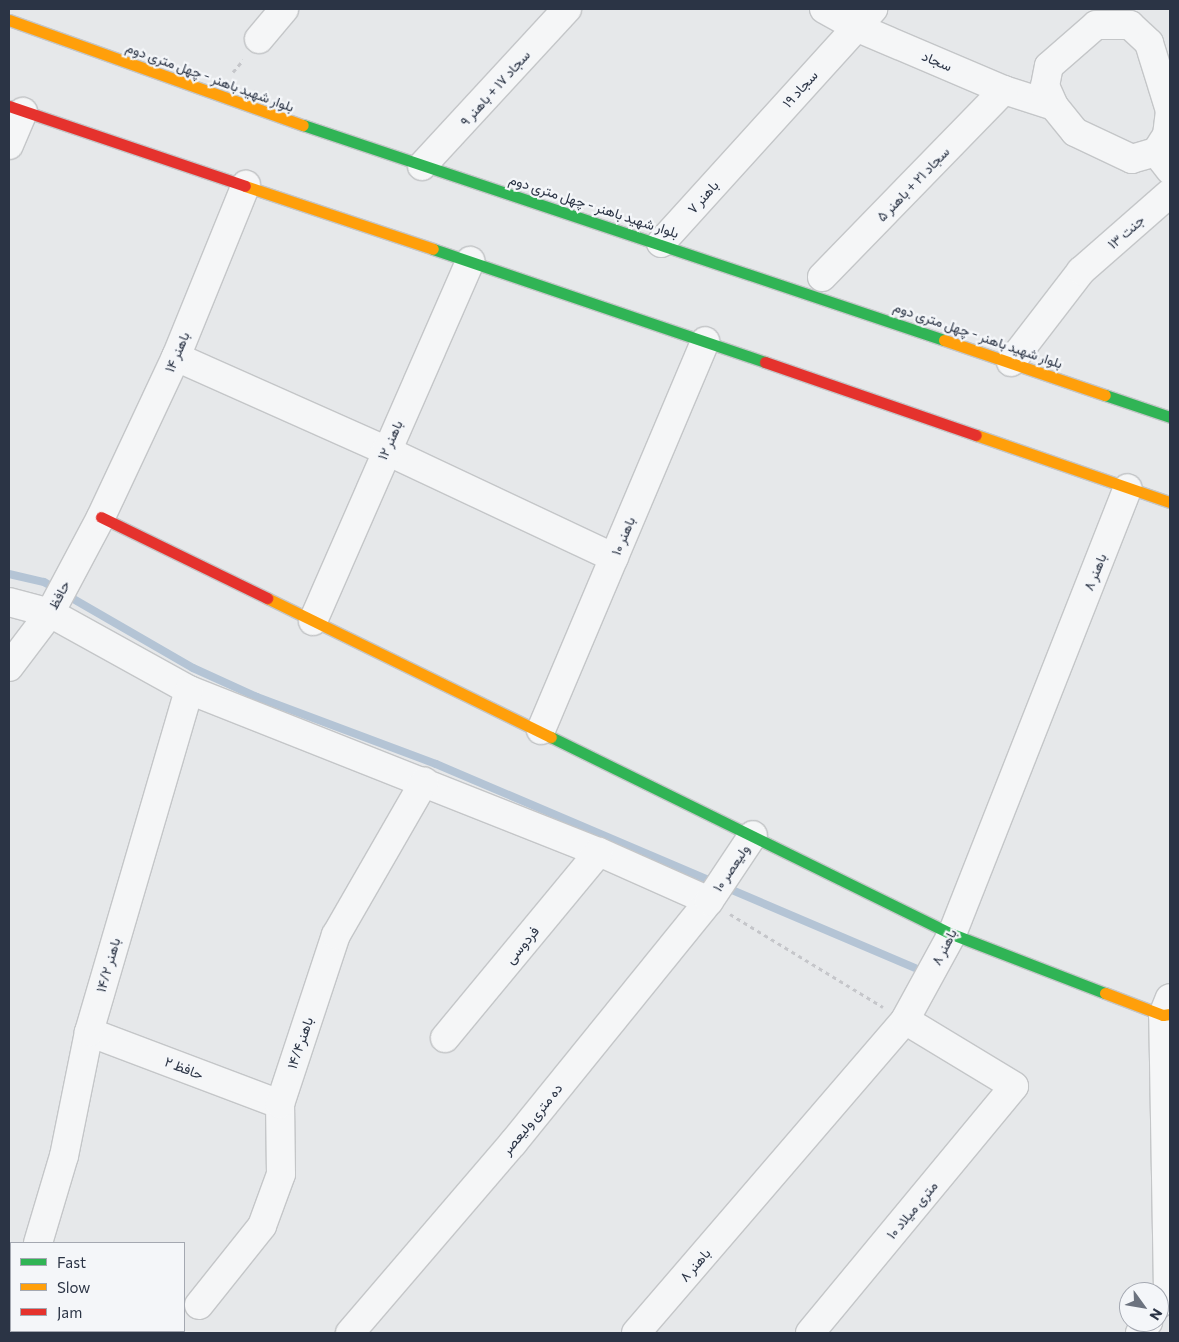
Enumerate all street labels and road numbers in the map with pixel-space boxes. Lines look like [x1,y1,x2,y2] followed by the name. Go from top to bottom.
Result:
[124,39,296,115] street label: بلوار شهید باهنر - چهل متری دوم
[456,46,534,130] street label: سجاد ۱۷ + باهنر ۹
[919,47,955,75] street label: سجاد
[779,67,821,111] street label: سجاد ۱۹
[873,143,953,225] street label: سجاد ۲۱ + باهنر ۵
[507,171,681,241] street label: بلوار شهید باهنر - چهل متری دوم
[684,177,722,217] street label: باهنر ۷
[1104,212,1148,252] street label: جنت ۱۳
[891,298,1065,372] street label: بلوار شهید باهنر - چهل متری دوم
[161,329,193,375] street label: باهنر ۱۴
[374,418,406,462] street label: باهنر ۱۲
[607,514,639,558] street label: باهنر ۱۰
[1080,551,1110,593] street label: باهنر ۸
[45,578,73,612] street label: حافظ
[709,841,753,895] street label: ولیعصر ۱۰
[502,923,542,967] street label: فردوسی
[928,926,960,968] street label: باهنر ۸
[92,936,124,994] street label: باهنر ۱۴/۲
[283,1015,317,1071] street label: باهنر۱۴/۴
[162,1053,206,1083] street label: حافظ ۲
[498,1080,566,1158] street label: ده متری ولیعصر
[883,1178,941,1242] street label: ۱۰ متری میلاد
[676,1245,714,1285] street label: باهنر ۸

